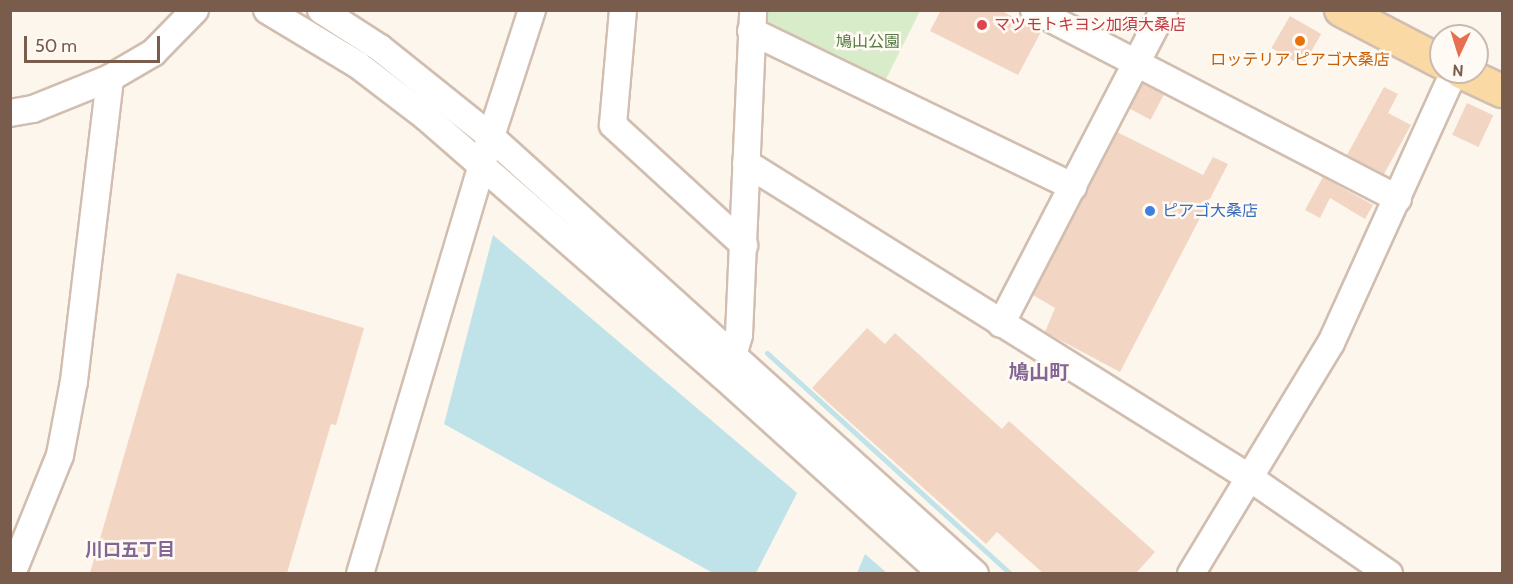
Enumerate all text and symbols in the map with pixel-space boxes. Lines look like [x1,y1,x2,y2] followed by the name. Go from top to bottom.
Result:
[994,15,1186,35] place label: マツモトキヨシ加須大桑店
[975,18,989,32] marker: マツモトキヨシ加須大桑店
[27,24,164,62] scale bar
[1429,24,1489,84] north arrow
[836,32,900,52] park label: 鳩山公園
[1293,34,1307,48] marker: ロッテリア ピアゴ大桑店
[35,35,77,57] text: 50 m
[1210,50,1390,70] place label: ロッテリア ピアゴ大桑店
[1452,61,1464,80] text: N
[1162,201,1258,221] place label: ピアゴ大桑店
[1143,204,1157,218] marker: ピアゴ大桑店
[1009,360,1069,384] district label: 鳩山町
[85,539,175,561] district label: 川口五丁目

